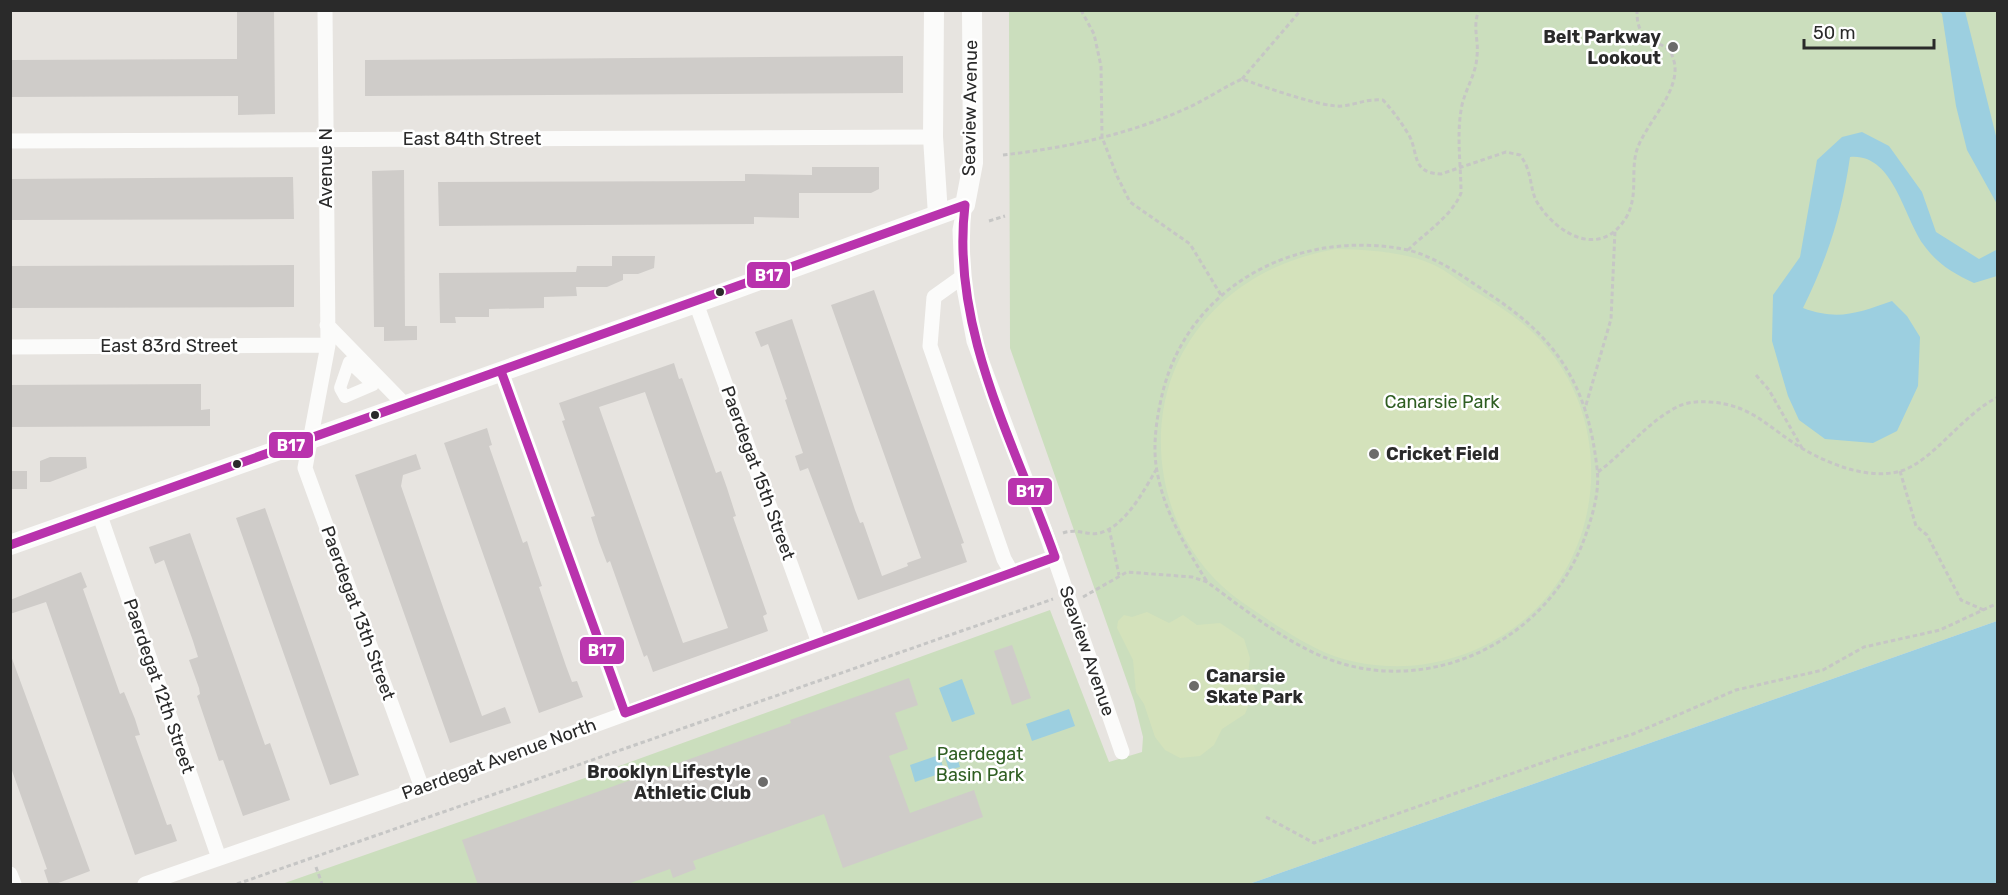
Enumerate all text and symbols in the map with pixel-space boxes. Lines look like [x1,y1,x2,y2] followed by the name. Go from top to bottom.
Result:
[1804,12,1934,50] scale bar
[1813,22,1856,44] text: 50 m
[1543,26,1661,69] place label: Belt Parkway Lookout
[958,40,982,176] street label: Seaview Avenue
[1666,40,1680,54] marker: Belt Parkway Lookout
[315,128,337,208] street label: Avenue N
[403,128,541,150] street label: East 84th Street
[746,261,791,289] line badge: B17
[755,266,783,285] text: B17
[714,286,726,298] unlabelled marker
[100,335,238,357] street label: East 83rd Street
[716,383,800,563] street label: Paerdegat 15th Street
[1384,391,1500,413] park label: Canarsie Park
[369,409,381,421] unlabelled marker
[268,431,314,459] line badge: B17
[277,436,305,455] text: B17
[1386,443,1499,465] place label: Cricket Field
[1367,447,1381,461] marker: Cricket Field
[231,458,243,470] unlabelled marker
[1007,477,1053,506] line badge: B17
[1016,482,1044,501] text: B17
[316,523,400,703] street label: Paerdegat 13th Street
[1054,583,1120,719] street label: Seaview Avenue
[119,596,199,776] street label: Paerdegat 12th Street
[579,636,625,665] line badge: B17
[588,641,616,660] text: B17
[1206,665,1303,708] place label: Canarsie Skate Park
[1187,679,1201,693] marker: Canarsie Skate Park
[399,714,599,804] street label: Paerdegat Avenue North
[936,743,1025,786] park label: Paerdegat Basin Park
[587,761,751,804] place label: Brooklyn Lifestyle Athletic Club
[756,775,770,789] marker: Brooklyn Lifestyle Athletic Club

